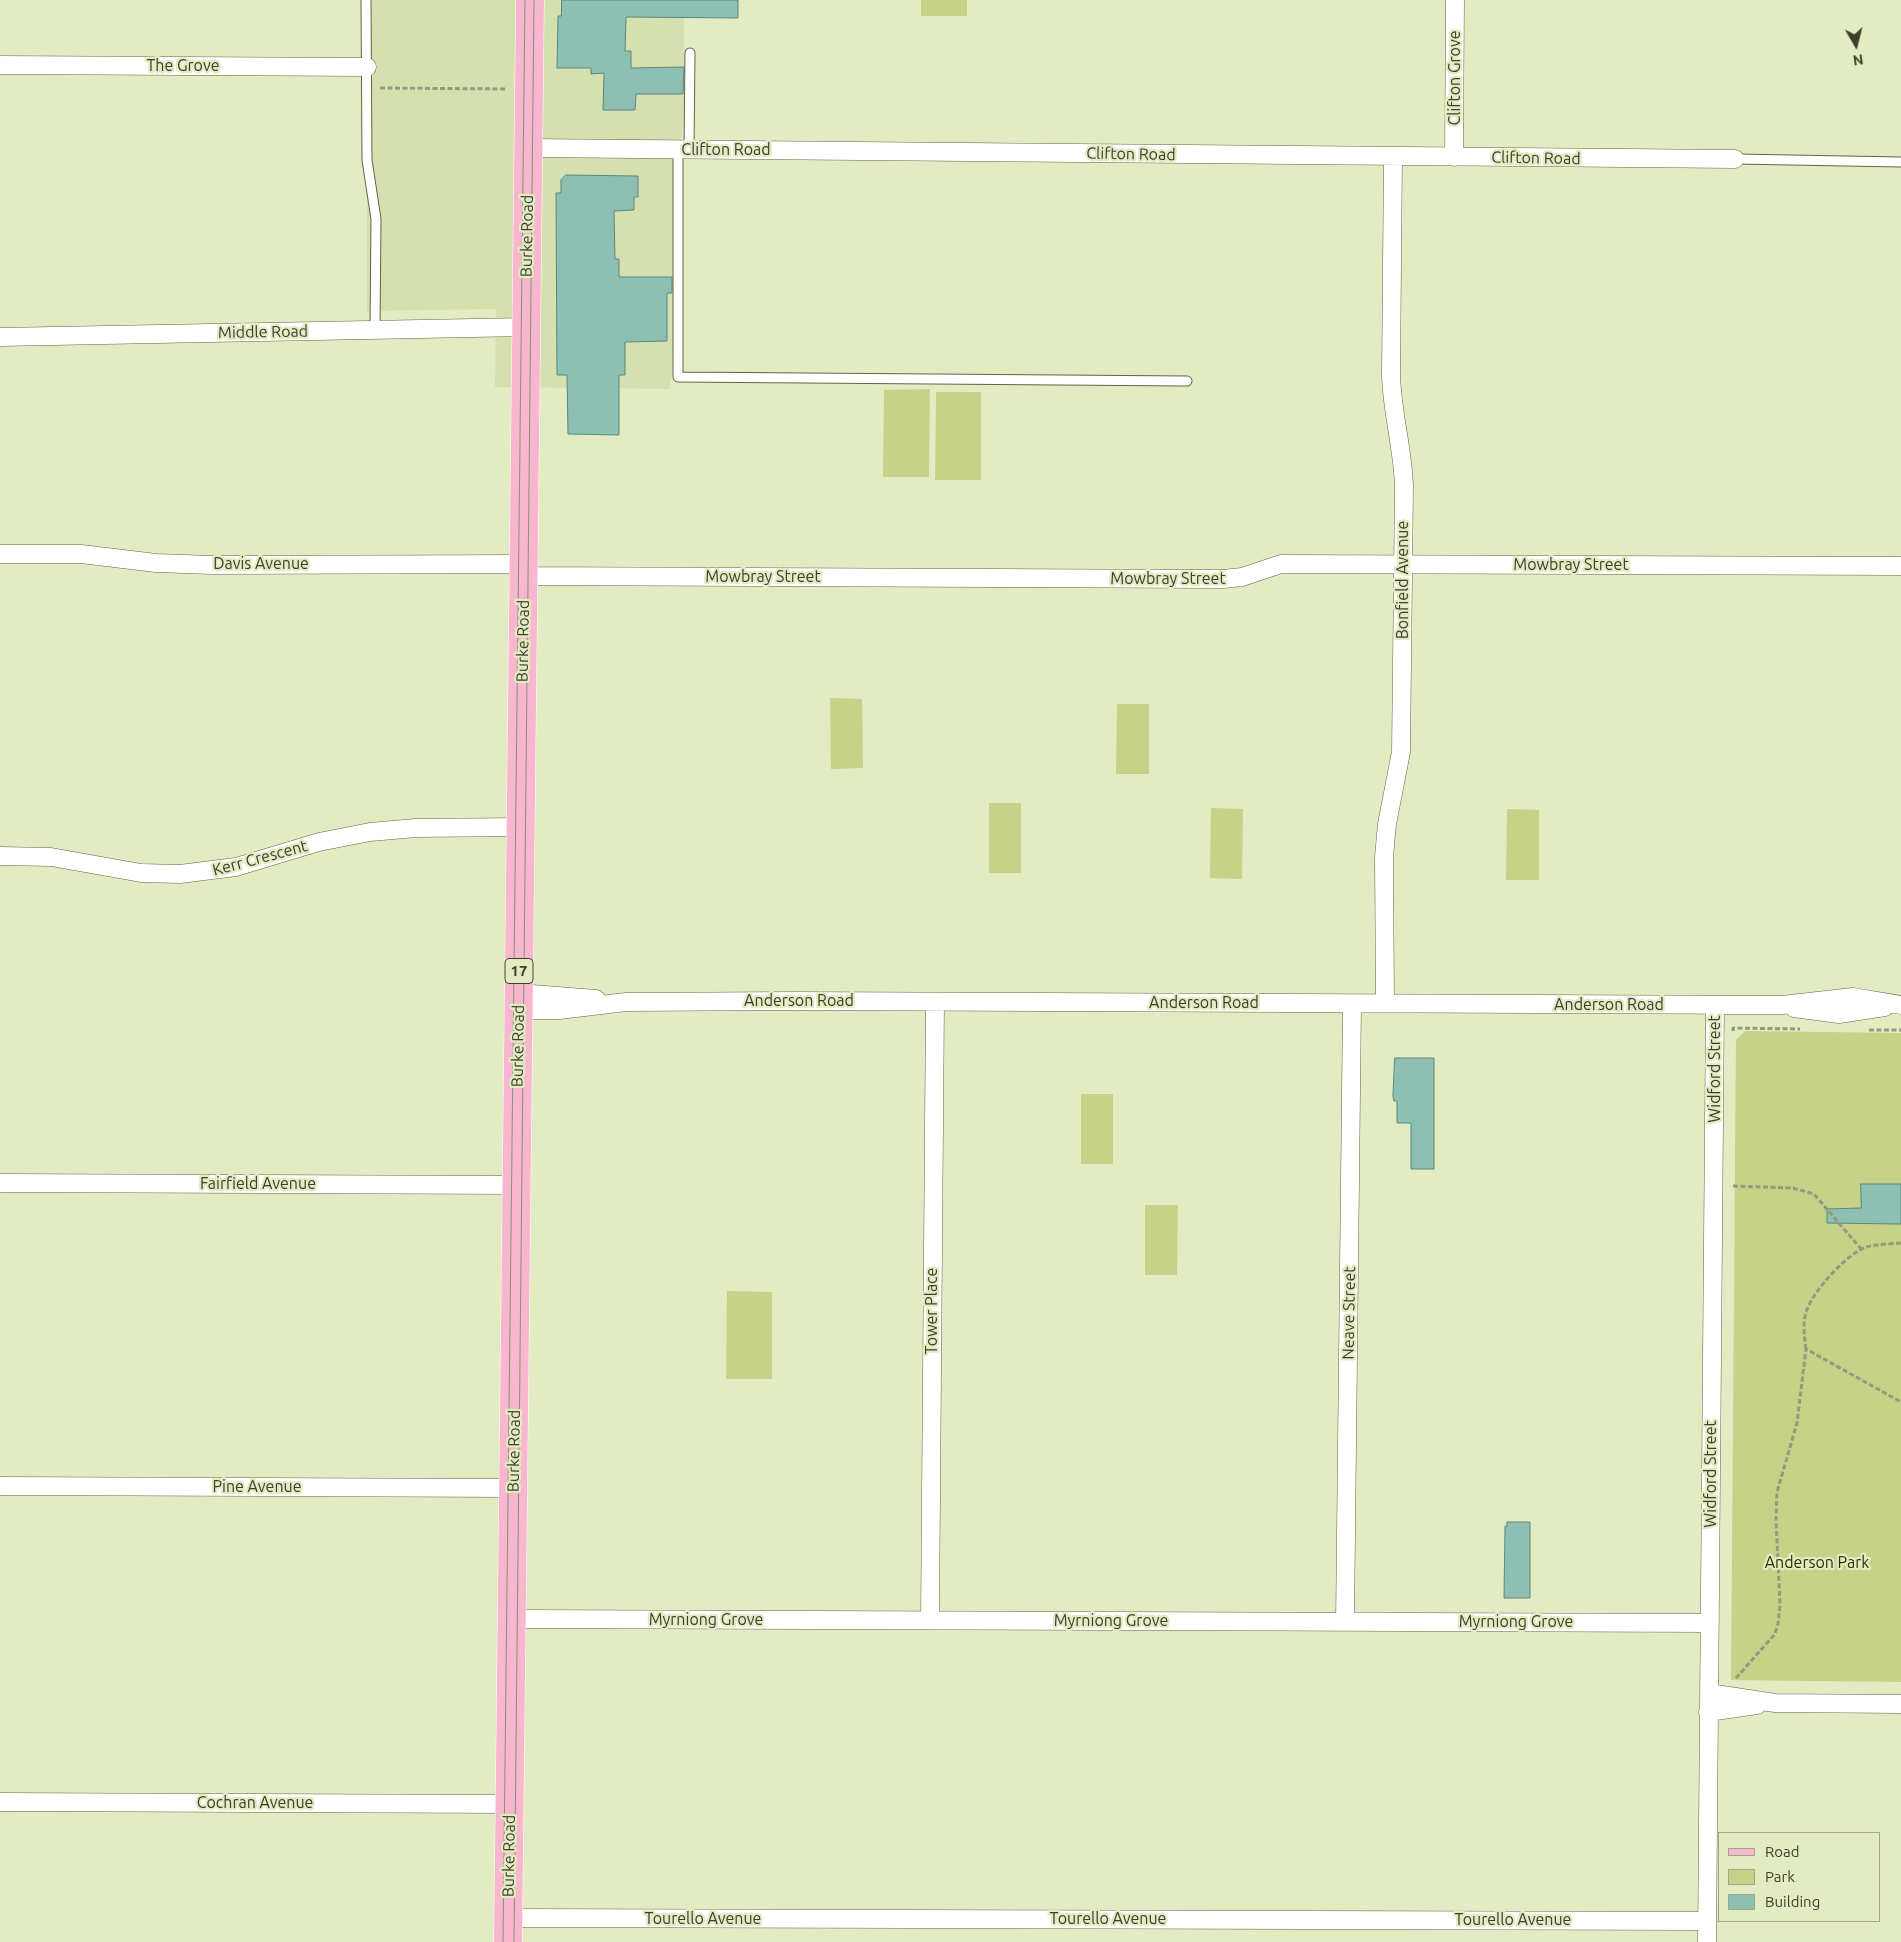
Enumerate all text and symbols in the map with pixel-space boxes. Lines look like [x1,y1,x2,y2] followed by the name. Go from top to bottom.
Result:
[1831,20,1881,70] north arrow
[1445,31,1465,125] street label: Clifton Grove
[1852,51,1864,69] text: N
[146,56,220,76] street label: The Grove
[681,140,771,160] street label: Clifton Road
[1086,144,1176,164] street label: Clifton Road
[1491,148,1581,168] street label: Clifton Road
[517,195,537,277] street label: Burke Road
[218,322,308,342] street label: Middle Road
[1393,521,1413,639] street label: Bonfield Avenue
[213,554,309,574] street label: Davis Avenue
[1513,555,1629,575] street label: Mowbray Street
[705,567,821,587] street label: Mowbray Street
[1110,569,1226,589] street label: Mowbray Street
[513,600,533,682] street label: Burke Road
[210,836,310,880] street label: Kerr Crescent
[505,958,533,984] road number: 17
[744,991,854,1011] street label: Anderson Road
[1149,993,1259,1013] street label: Anderson Road
[1554,995,1664,1015] street label: Anderson Road
[508,1005,528,1087] street label: Burke Road
[1705,1015,1725,1123] street label: Widford Street
[200,1174,316,1194] street label: Fairfield Avenue
[1339,1266,1359,1360] street label: Neave Street
[922,1268,942,1354] street label: Tower Place
[504,1410,524,1492] street label: Burke Road
[1701,1420,1721,1528] street label: Widford Street
[213,1477,301,1497] street label: Pine Avenue
[1765,1553,1869,1573] park label: Anderson Park
[649,1610,763,1630] street label: Myrniong Grove
[1054,1611,1168,1631] street label: Myrniong Grove
[1459,1612,1573,1632] street label: Myrniong Grove
[197,1793,313,1813] street label: Cochran Avenue
[499,1815,519,1897] street label: Burke Road
[1718,1832,1881,1922] legend
[1765,1843,1800,1860] text: Road
[1765,1868,1795,1885] text: Park
[1765,1893,1820,1910] text: Building
[645,1909,761,1929] street label: Tourello Avenue
[1050,1909,1166,1929] street label: Tourello Avenue
[1455,1910,1571,1930] street label: Tourello Avenue

